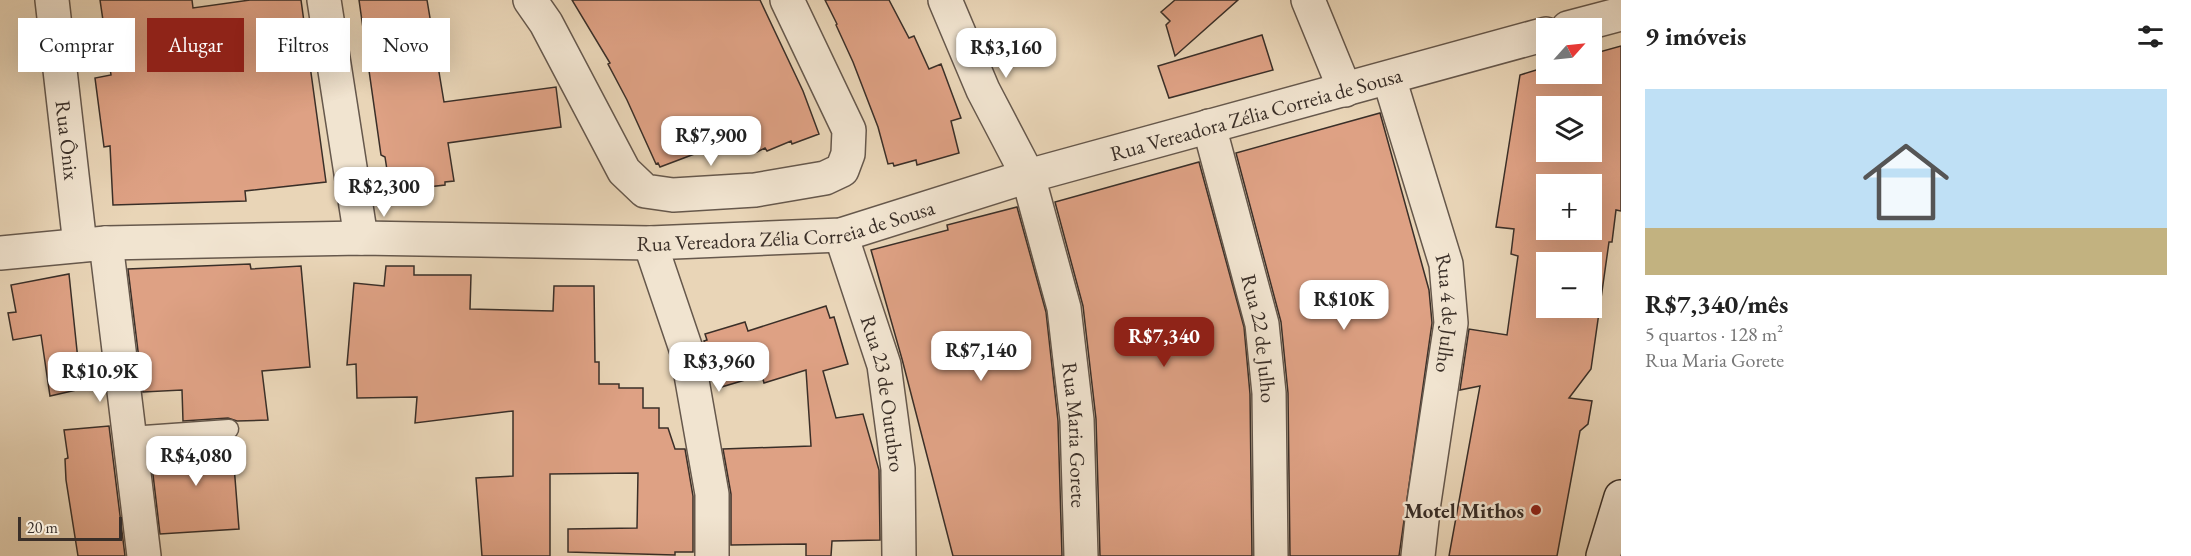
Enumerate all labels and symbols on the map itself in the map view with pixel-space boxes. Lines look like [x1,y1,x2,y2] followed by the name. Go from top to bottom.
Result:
[1536,18,1602,84] north arrow
[951,28,1061,79] pin: R$3,160
[1107,61,1405,166] street label: Rua Vereadora Zélia Correia de Sousa
[50,99,86,181] street label: Rua Ônix
[656,116,766,167] pin: R$7,900
[329,167,439,218] pin: R$2,300
[636,193,938,257] street label: Rua Vereadora Zélia Correia de Sousa
[1430,250,1465,375] street label: Rua 4 de Julho
[1236,271,1283,403] street label: Rua 22 de Julho
[1302,280,1386,331] pin: R$10K
[855,312,912,473] street label: Rua 23 de Outubro
[1109,317,1219,368] pin: R$7,340
[926,331,1036,382] pin: R$7,140
[664,342,774,393] pin: R$3,960
[45,352,155,403] pin: R$10.9K
[1057,360,1093,508] street label: Rua Maria Gorete
[141,436,251,487] pin: R$4,080
[1404,497,1524,524] place label: Motel Mithos
[1529,503,1543,517] marker: Motel Mithos
[18,514,122,542] scale bar

